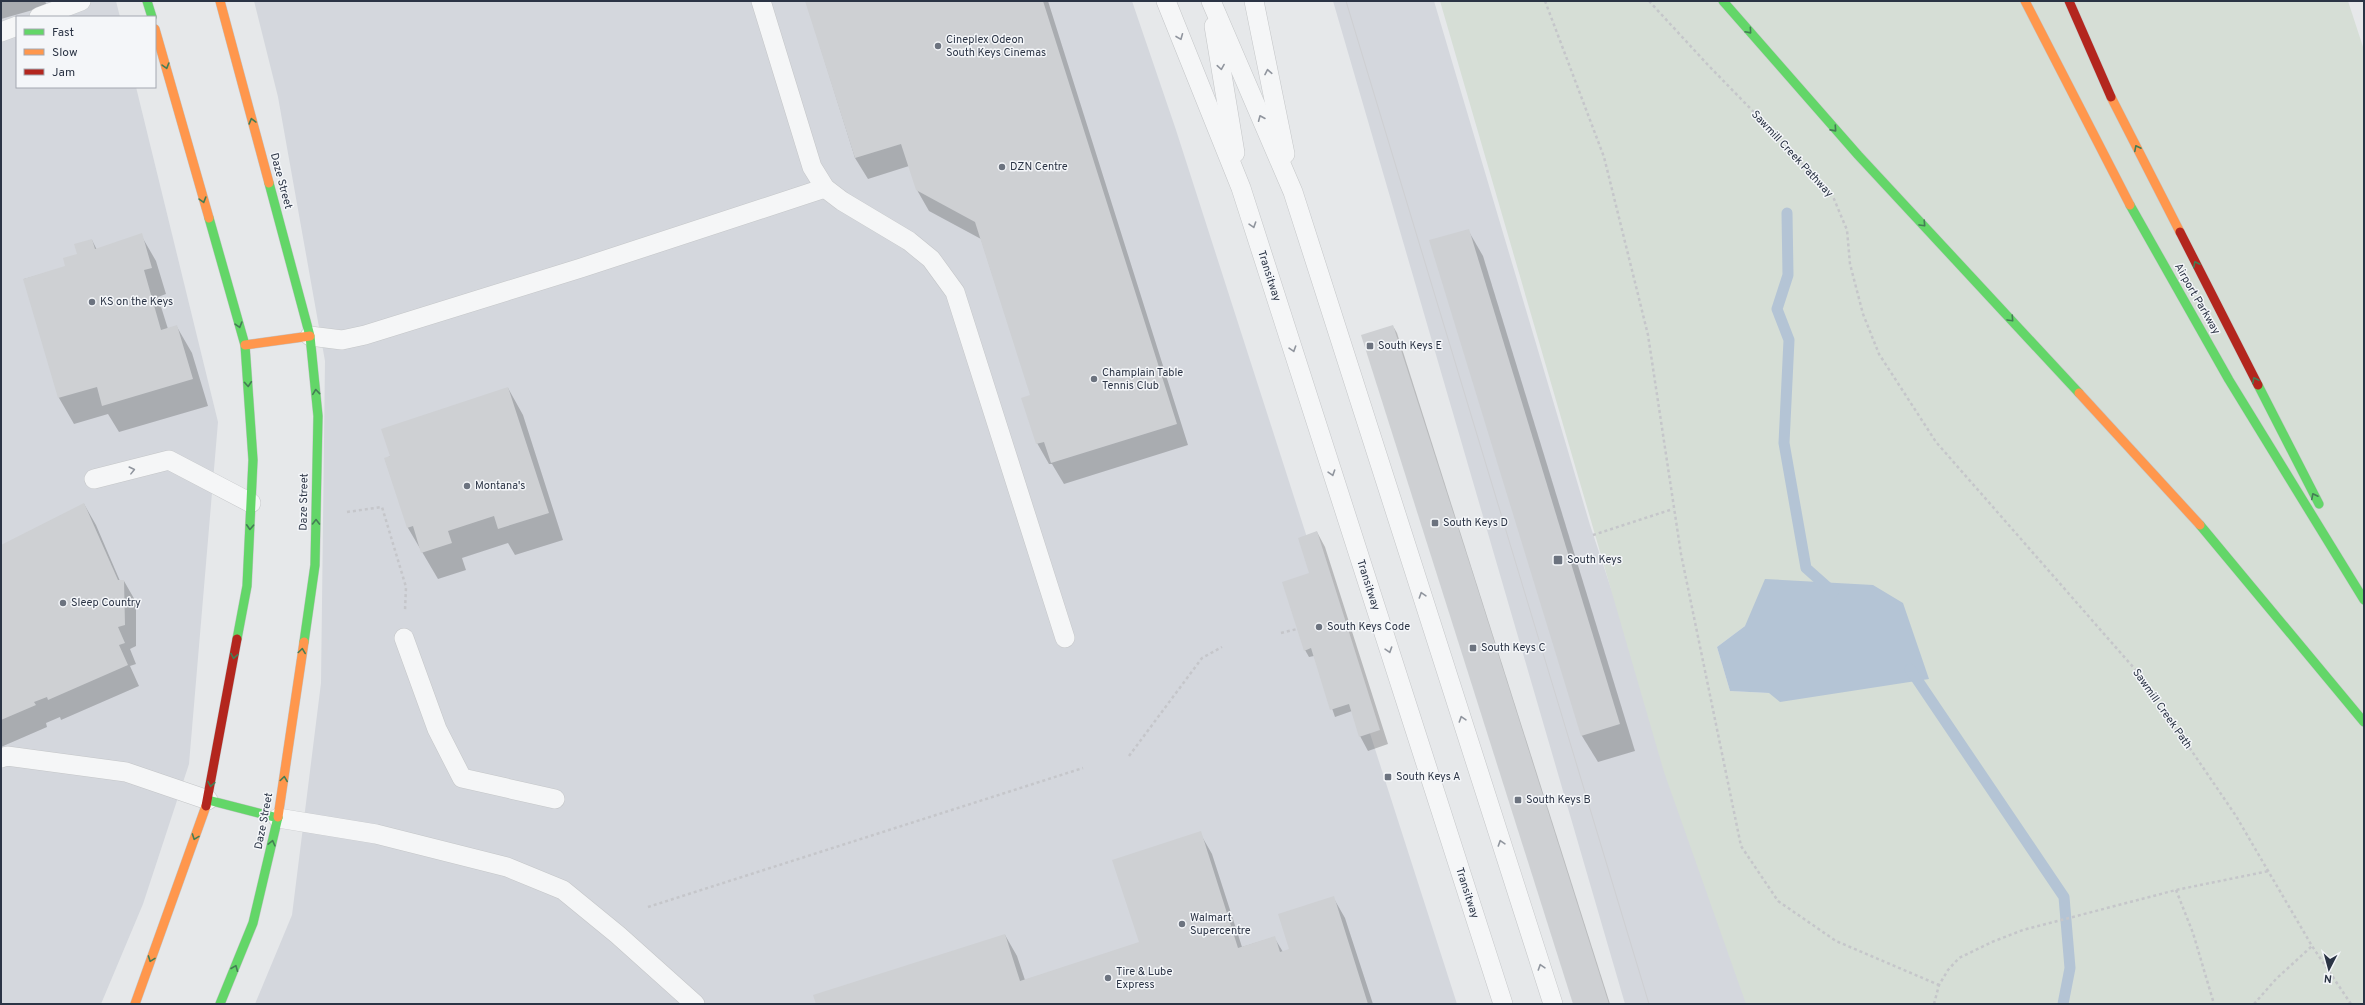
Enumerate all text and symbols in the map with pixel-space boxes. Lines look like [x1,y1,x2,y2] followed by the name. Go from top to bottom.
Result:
[16,16,156,88] legend
[52,25,74,41] text: Fast
[1744,26,1751,33] one-way arrow
[946,33,1046,60] place label: Cineplex Odeon South Keys Cinemas
[1176,34,1184,41] one-way arrow
[933,41,943,51] marker: Cineplex Odeon South Keys Cinemas
[52,45,78,61] text: Slow
[161,63,170,70] one-way arrow
[1216,64,1225,70] one-way arrow
[52,65,75,81] text: Jam
[1265,69,1273,75] one-way arrow
[1748,108,1836,201] street label: Sawmill Creek Pathway
[1258,114,1266,122] one-way arrow
[249,118,257,124] one-way arrow
[1830,124,1837,131] one-way arrow
[2134,145,2142,153] one-way arrow
[267,152,295,210] street label: Daze Street
[1010,160,1068,174] place label: DZN Centre
[997,162,1007,172] marker: DZN Centre
[199,197,207,203] one-way arrow
[1918,219,1925,227] one-way arrow
[1248,221,1257,228] one-way arrow
[1254,249,1284,303] street label: Transitway
[2171,261,2223,337] street label: Airport Parkway
[2193,261,2201,269] one-way arrow
[100,295,173,309] place label: KS on the Keys
[87,297,97,307] marker: KS on the Keys
[2006,314,2014,322] one-way arrow
[234,321,243,328] one-way arrow
[1378,339,1442,353] place label: South Keys E
[1365,341,1375,351] marker: South Keys E
[1288,345,1296,352] one-way arrow
[1102,366,1183,393] place label: Champlain Table Tennis Club
[1089,374,1099,384] marker: Champlain Table Tennis Club
[2252,377,2260,384] one-way arrow
[243,381,252,387] one-way arrow
[311,389,320,395] one-way arrow
[129,466,135,474] one-way arrow
[1327,469,1336,476] one-way arrow
[297,473,311,531] street label: Daze Street
[475,479,526,493] place label: Montana's
[462,481,472,491] marker: Montana's
[2312,492,2319,500] one-way arrow
[1443,516,1508,530] place label: South Keys D
[1430,518,1440,528] marker: South Keys D
[311,519,320,525] one-way arrow
[245,524,254,530] one-way arrow
[1567,553,1622,567] place label: South Keys
[1552,554,1564,566] marker: South Keys
[1353,558,1383,612] street label: Transitway
[1418,592,1427,599] one-way arrow
[71,596,141,610] place label: Sleep Country
[58,598,68,608] marker: Sleep Country
[1327,620,1410,634] place label: South Keys Code
[1314,622,1324,632] marker: South Keys Code
[1481,641,1546,655] place label: South Keys C
[1468,643,1478,653] marker: South Keys C
[1384,646,1393,653] one-way arrow
[297,648,306,654] one-way arrow
[230,653,239,659] one-way arrow
[2129,666,2195,752] street label: Sawmill Creek Path
[1458,716,1466,723] one-way arrow
[1396,770,1461,784] place label: South Keys A
[1383,772,1393,782] marker: South Keys A
[279,776,288,782] one-way arrow
[207,781,216,787] one-way arrow
[252,792,276,850] street label: Daze Street
[1526,793,1591,807] place label: South Keys B
[1513,795,1523,805] marker: South Keys B
[191,833,200,840] one-way arrow
[267,840,275,847] one-way arrow
[1497,840,1506,847] one-way arrow
[1452,866,1482,920] street label: Transitway
[1190,911,1251,938] place label: Walmart Supercentre
[1177,919,1187,929] marker: Walmart Supercentre
[2309,949,2349,989] north arrow
[147,955,156,962] one-way arrow
[230,964,238,971] one-way arrow
[1537,964,1546,971] one-way arrow
[1116,965,1172,992] place label: Tire & Lube Express
[2323,971,2333,985] text: N
[1103,973,1113,983] marker: Tire & Lube Express

